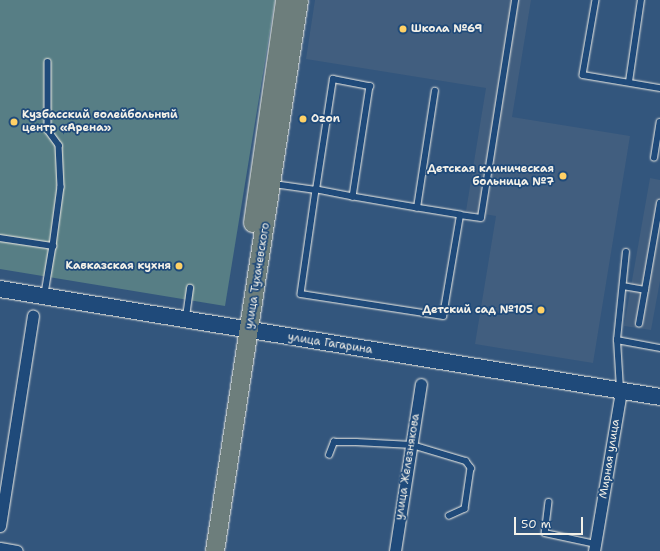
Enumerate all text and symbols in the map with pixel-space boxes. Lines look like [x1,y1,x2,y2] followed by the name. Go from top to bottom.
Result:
[411,22,482,36] place label: Школа №69
[398,24,408,34] marker: Школа №69
[22,109,178,135] place label: Кузбасский волейбольный центр «Арена»
[311,112,340,126] place label: Ozon
[298,114,308,124] marker: Ozon
[9,117,19,127] marker: Кузбасский волейбольный центр «Арена»
[427,163,554,189] place label: Детская клиническая больница №7
[557,170,569,182] marker: Детская клиническая больница №7
[243,222,273,330] street label: улица Тухачевского
[65,259,171,273] place label: Кавказская кухня
[174,261,184,271] marker: Кавказская кухня
[422,303,533,317] place label: Детский сад №105
[536,305,546,315] marker: Детский сад №105
[287,331,373,357] street label: улица Гагарина
[393,413,423,521] street label: улица Железнякова
[597,418,623,500] street label: Мирная улица
[516,509,585,535] scale bar
[521,516,551,532] text: 50 m

